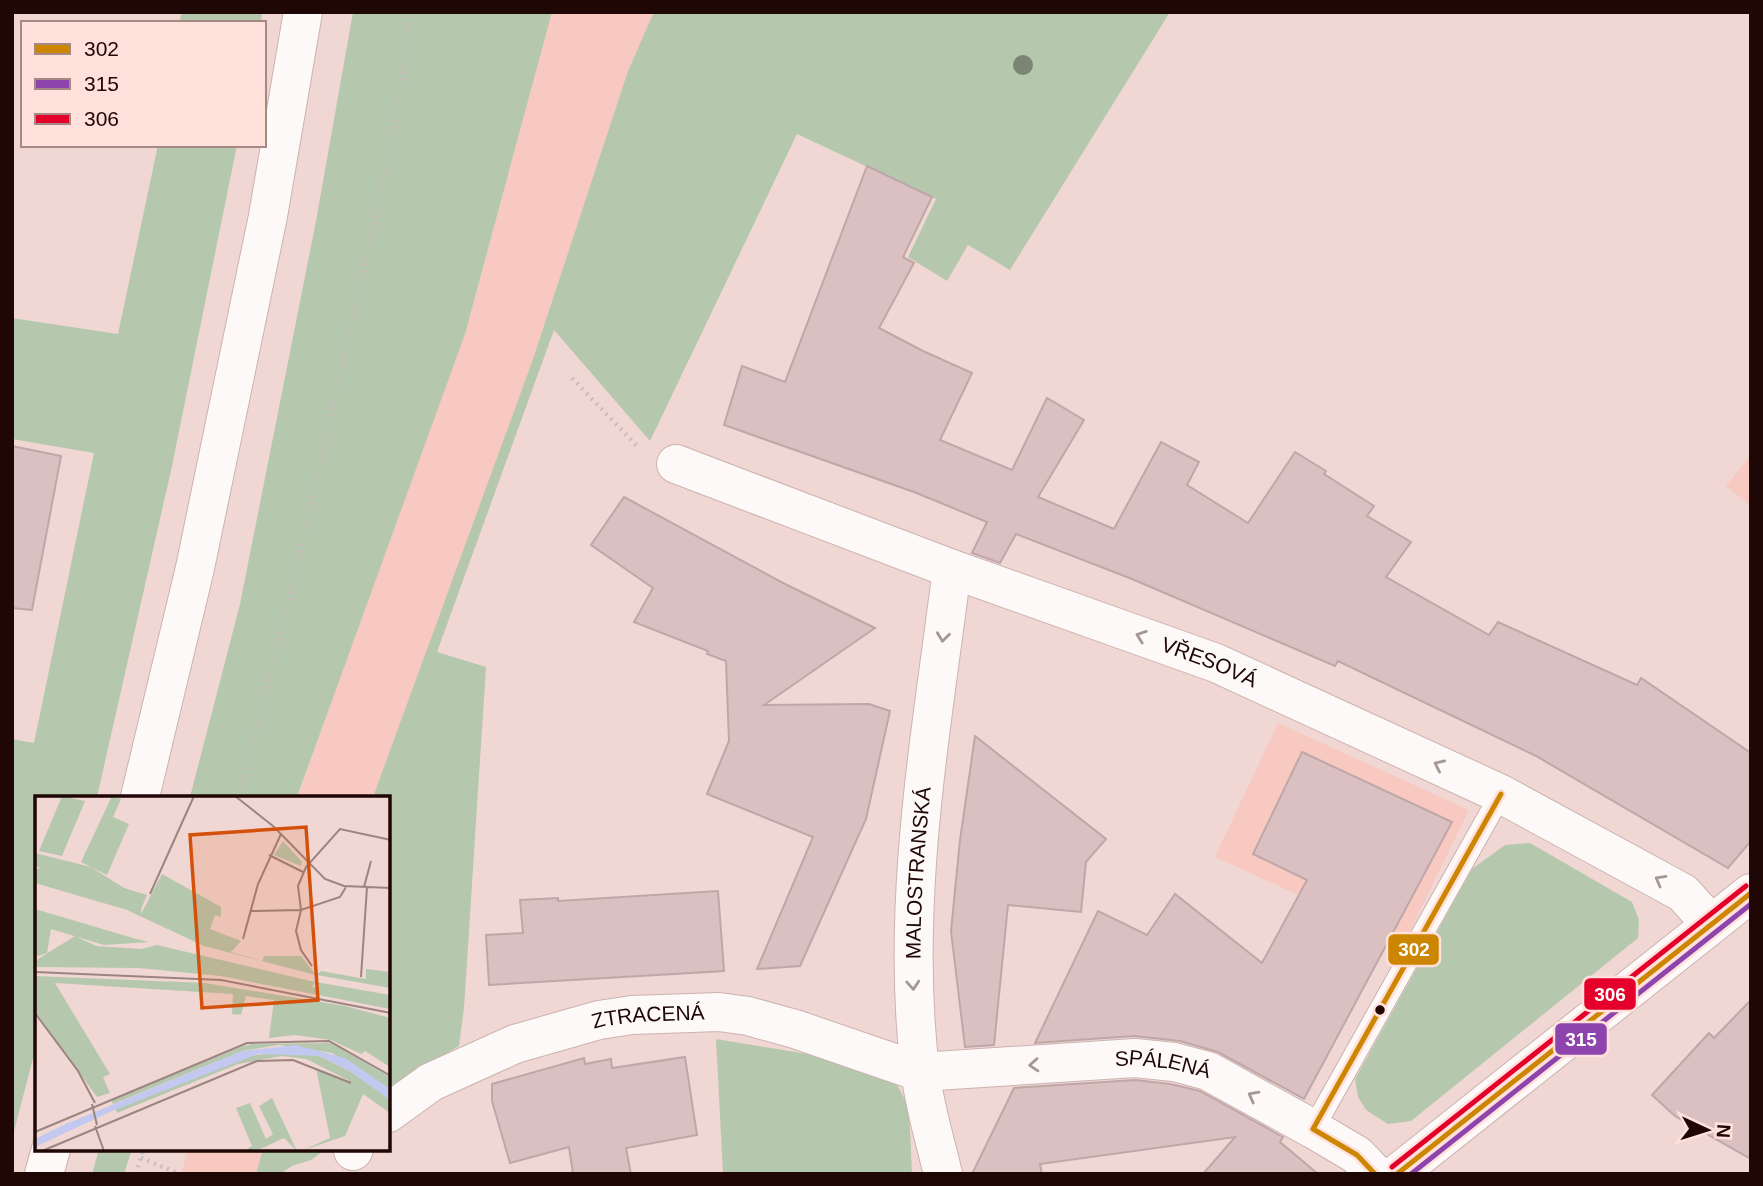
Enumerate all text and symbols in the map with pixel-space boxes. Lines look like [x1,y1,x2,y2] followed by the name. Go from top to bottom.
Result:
[21,21,266,147] legend
[84,37,119,60] text: 302
[84,72,119,95] text: 315
[84,107,119,130] text: 306
[1135,630,1147,644] one-way arrow
[936,631,951,642] one-way arrow
[1158,632,1261,691] street label: VŘESOVÁ
[1434,759,1446,773] one-way arrow
[902,786,935,959] street label: MALOSTRANSKÁ
[35,796,390,1151] inset map
[1655,875,1667,889] one-way arrow
[1387,933,1440,966] line badge: 302
[1398,939,1430,960] text: 302
[1583,977,1637,1011] line badge: 306
[905,980,920,991] one-way arrow
[1594,984,1626,1005] text: 306
[589,1001,705,1033] street label: ZTRACENÁ
[1373,1003,1387,1017] unlabelled marker
[1554,1022,1608,1056] line badge: 315
[1565,1029,1597,1050] text: 315
[1114,1045,1213,1082] street label: SPÁLENÁ
[1028,1057,1039,1072] one-way arrow
[1248,1091,1260,1104] one-way arrow
[1672,1095,1742,1165] north arrow
[1713,1124,1734,1139] text: N

